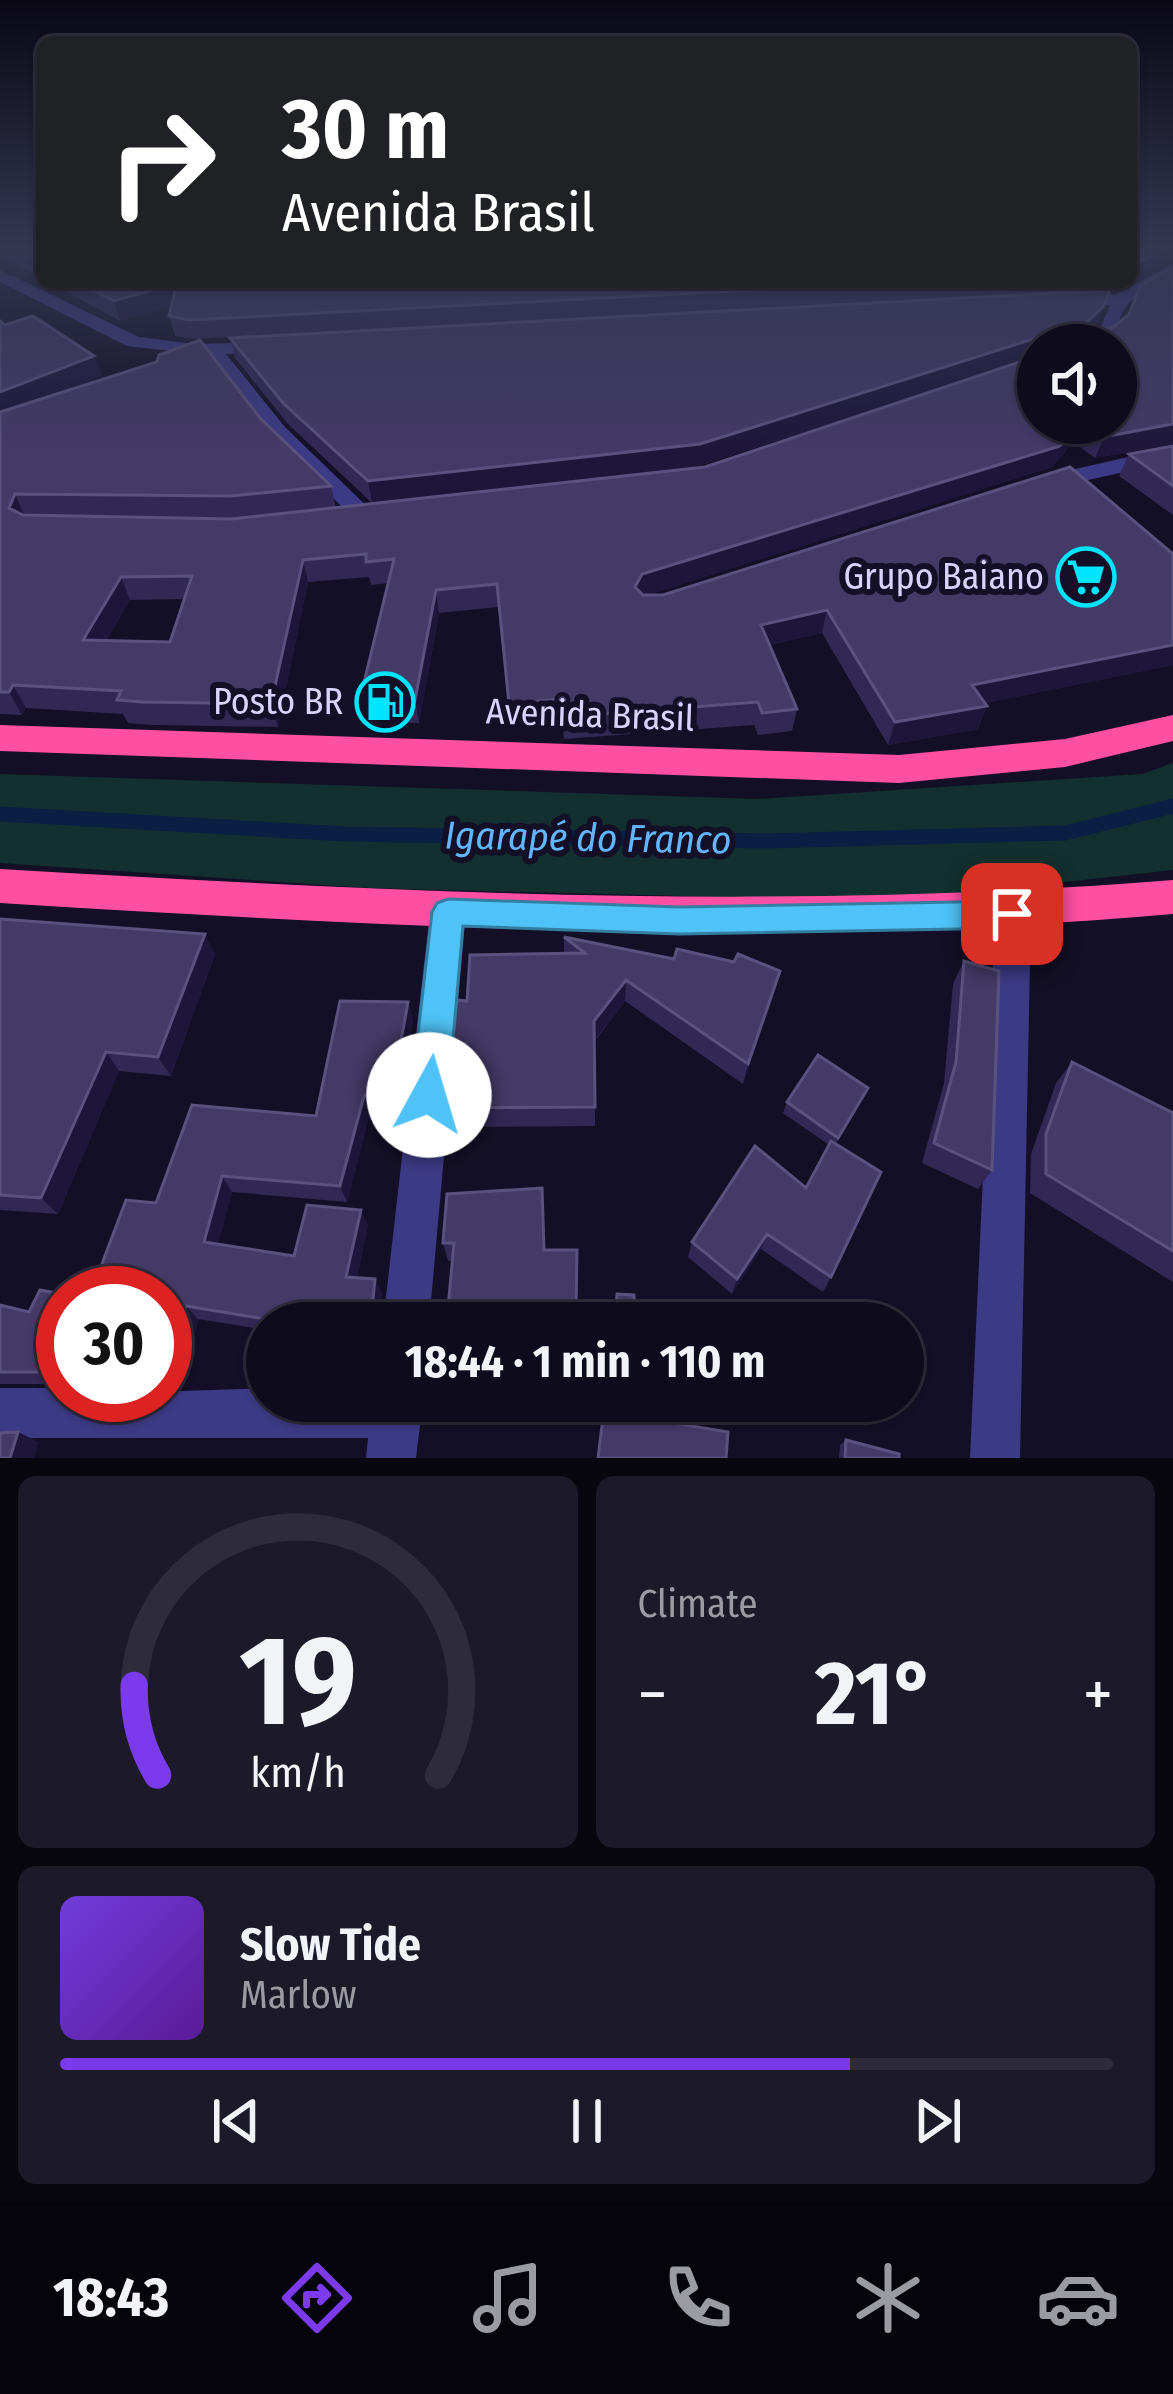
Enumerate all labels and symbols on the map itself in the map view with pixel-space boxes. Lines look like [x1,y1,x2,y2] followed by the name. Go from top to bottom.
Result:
[1055,546,1117,608] supermarket icon: Grupo Baiano
[843,555,1044,599] place label: Grupo Baiano
[354,671,416,733] fuel station icon: Posto BR
[213,680,343,724] place label: Posto BR
[485,689,695,741] street label: Avenida Brasil
[444,813,732,863] water label: Igarapé do Franco
[961,863,1063,965] pin
[366,1032,492,1158] position arrow
[36,1266,192,1422] speed limit sign: 30

